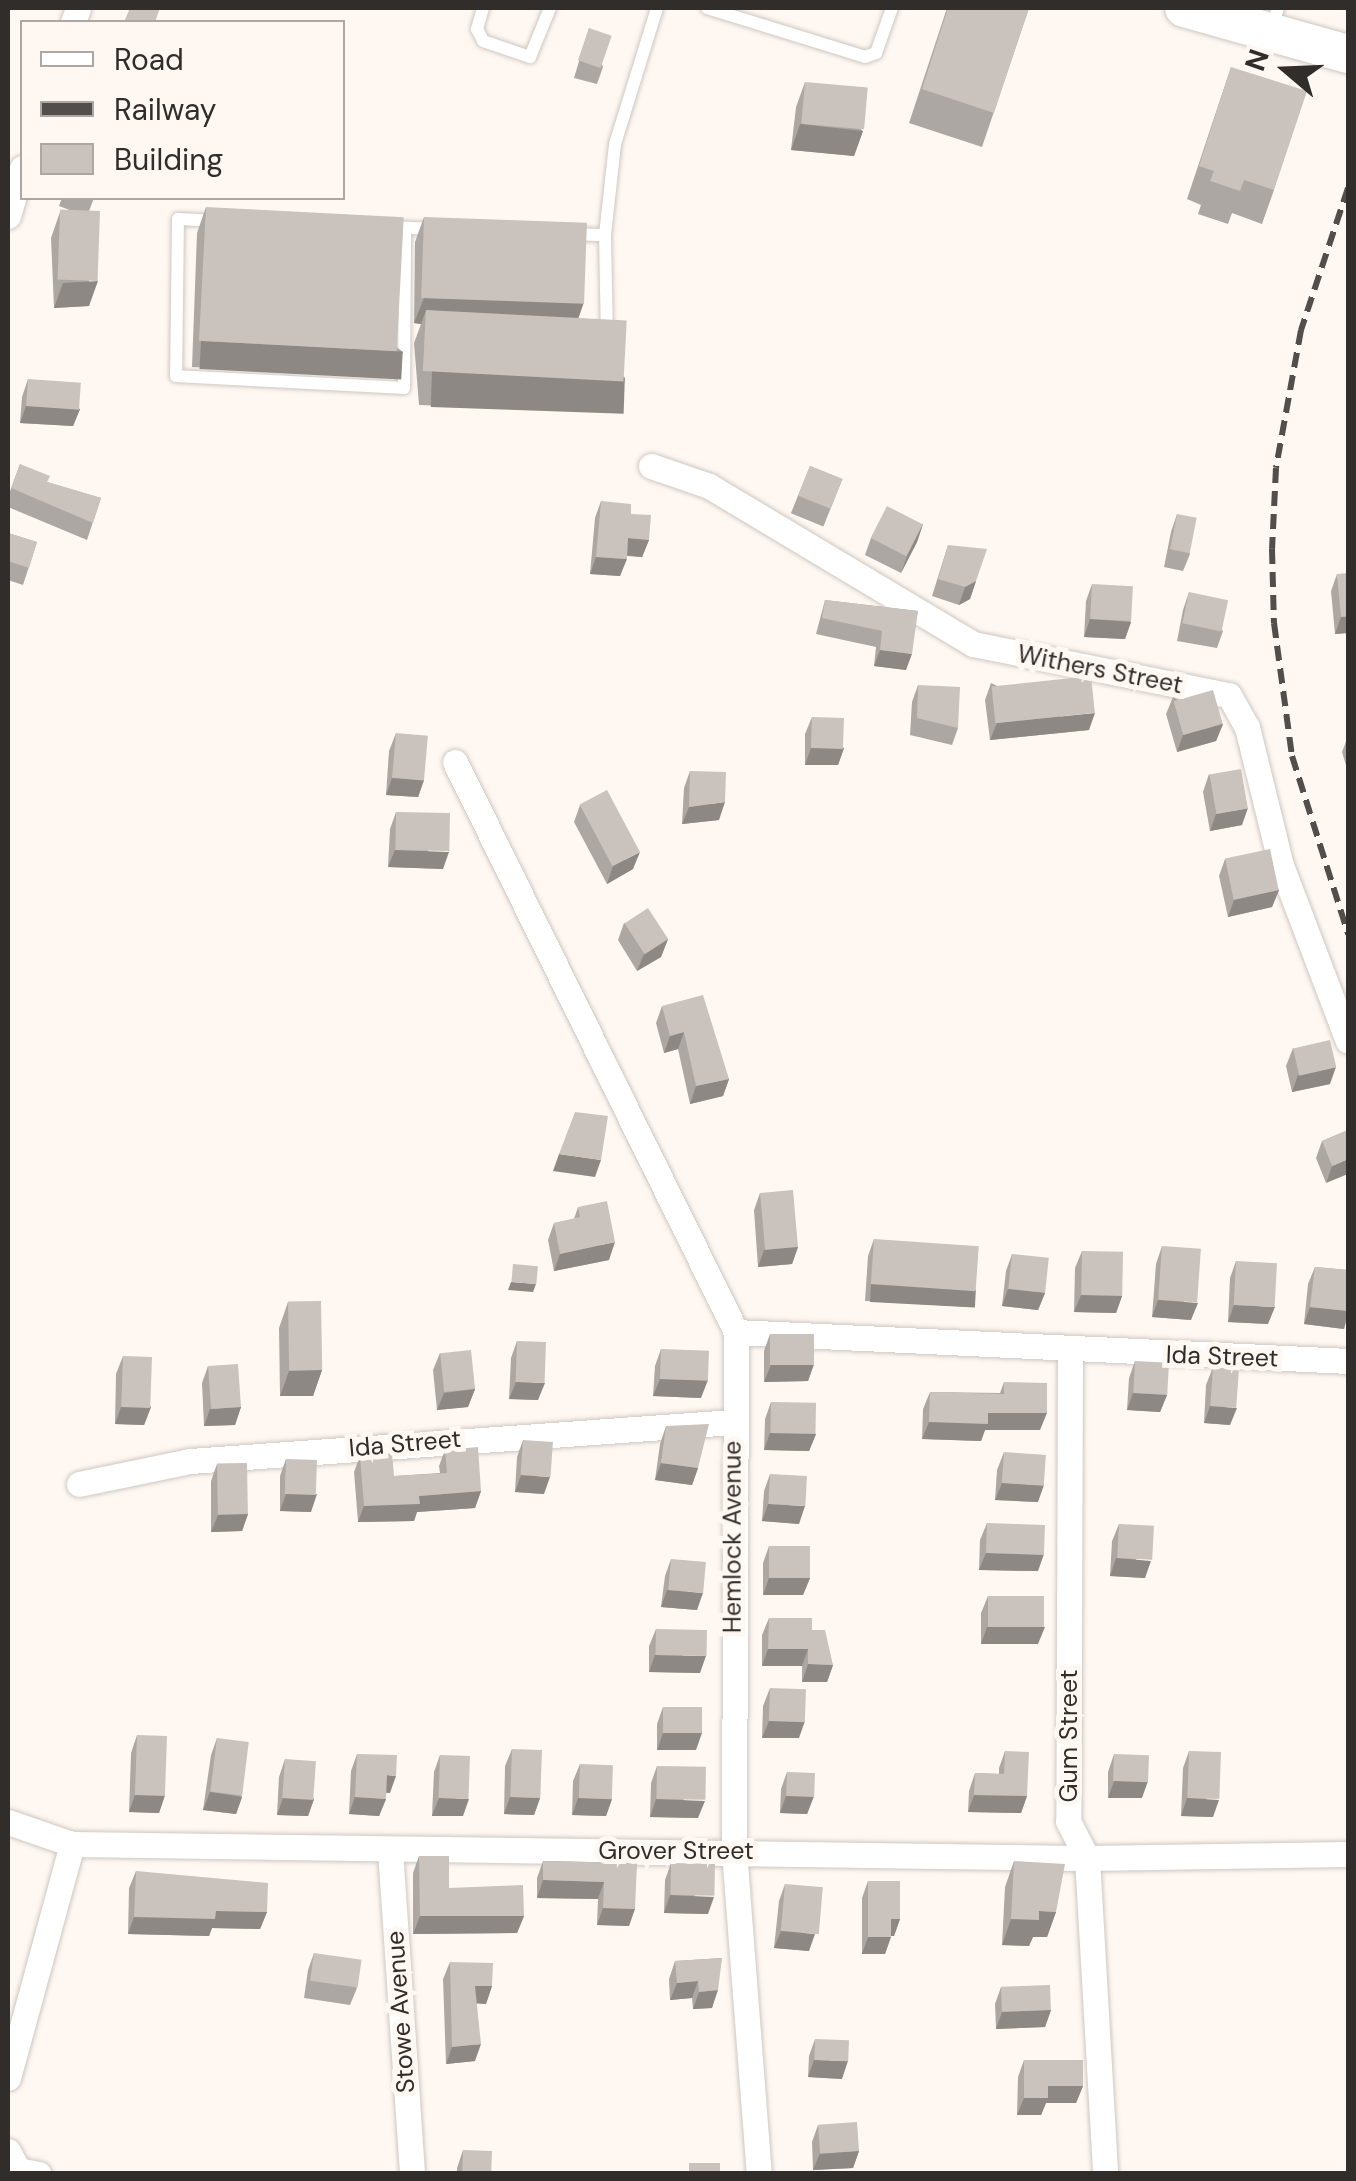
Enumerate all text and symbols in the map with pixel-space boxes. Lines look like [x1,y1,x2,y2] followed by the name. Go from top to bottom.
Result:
[20,20,345,200] legend
[1236,20,1336,120] north arrow
[114,40,184,79] text: Road
[1236,44,1278,76] text: N
[114,90,217,129] text: Railway
[114,140,223,179] text: Building
[1015,639,1185,701] street label: Withers Street
[1165,1340,1279,1374] street label: Ida Street
[348,1424,462,1464] street label: Ida Street
[718,1441,748,1633] street label: Hemlock Avenue
[1054,1669,1084,1803] street label: Gum Street
[598,1836,754,1866] street label: Grover Street
[380,1930,422,2094] street label: Stowe Avenue

